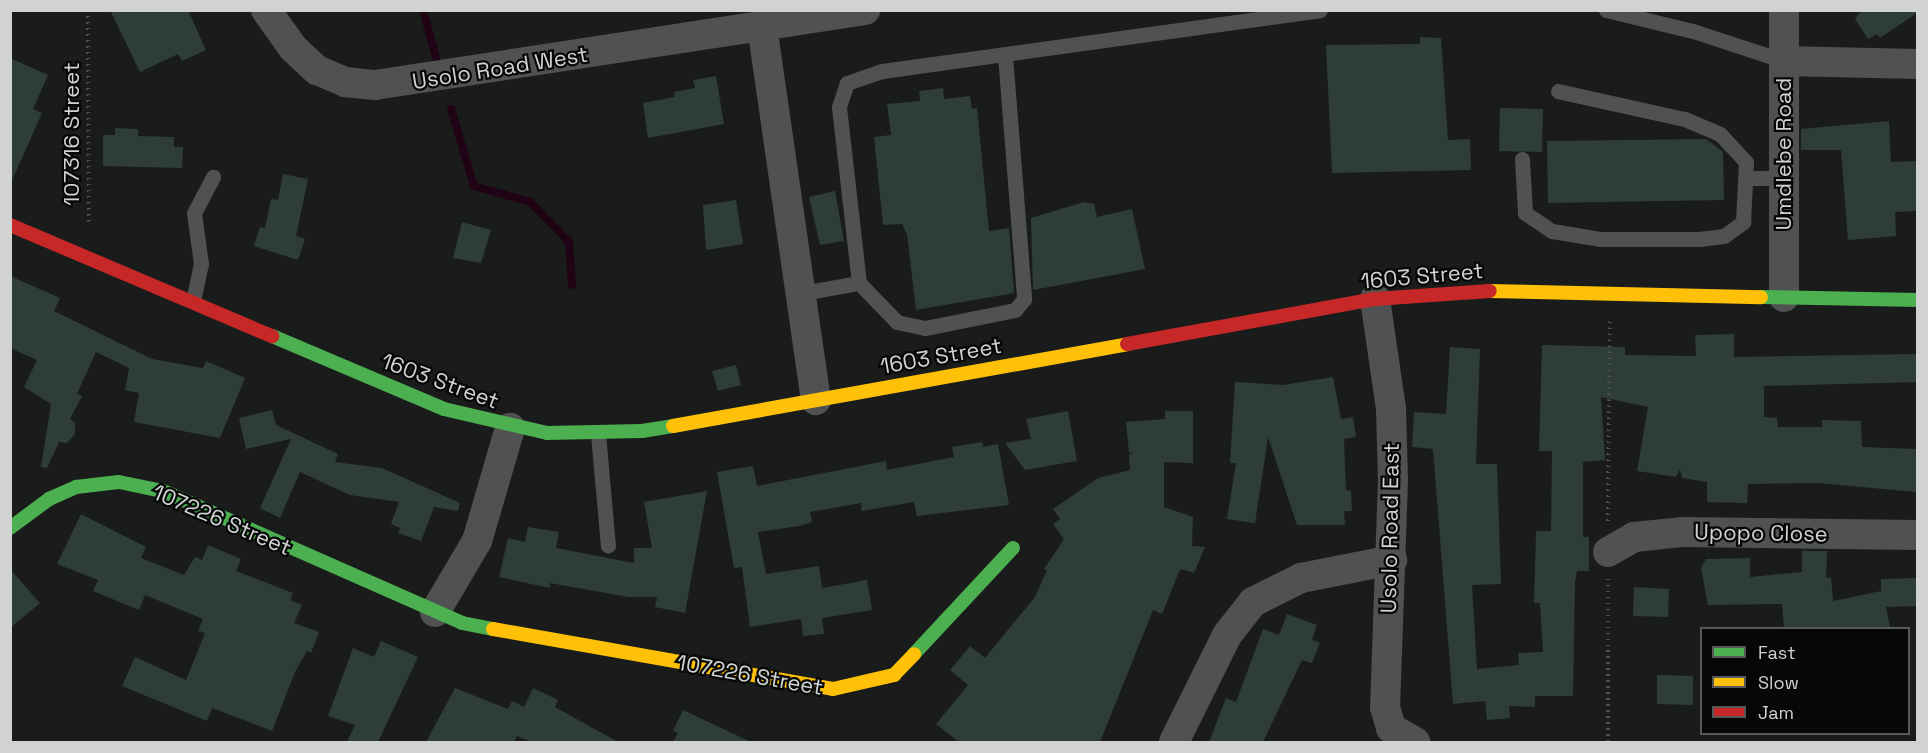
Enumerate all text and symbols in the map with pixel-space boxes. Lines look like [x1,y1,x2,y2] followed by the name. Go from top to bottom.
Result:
[410,41,590,95] street label: Usolo Road West
[59,62,85,206] street label: 107316 Street
[1771,78,1797,230] street label: Umdlebe Road
[1360,257,1484,295] street label: 1603 Street
[878,332,1004,380] street label: 1603 Street
[378,348,502,414] street label: 1603 Street
[1375,443,1405,613] street label: Usolo Road East
[149,479,295,561] street label: 107226 Street
[1694,519,1828,547] street label: Upopo Close
[1700,627,1910,735] legend
[1758,641,1795,664] text: Fast
[675,649,825,701] street label: 107226 Street
[1758,671,1799,694] text: Slow
[1758,701,1794,724] text: Jam

